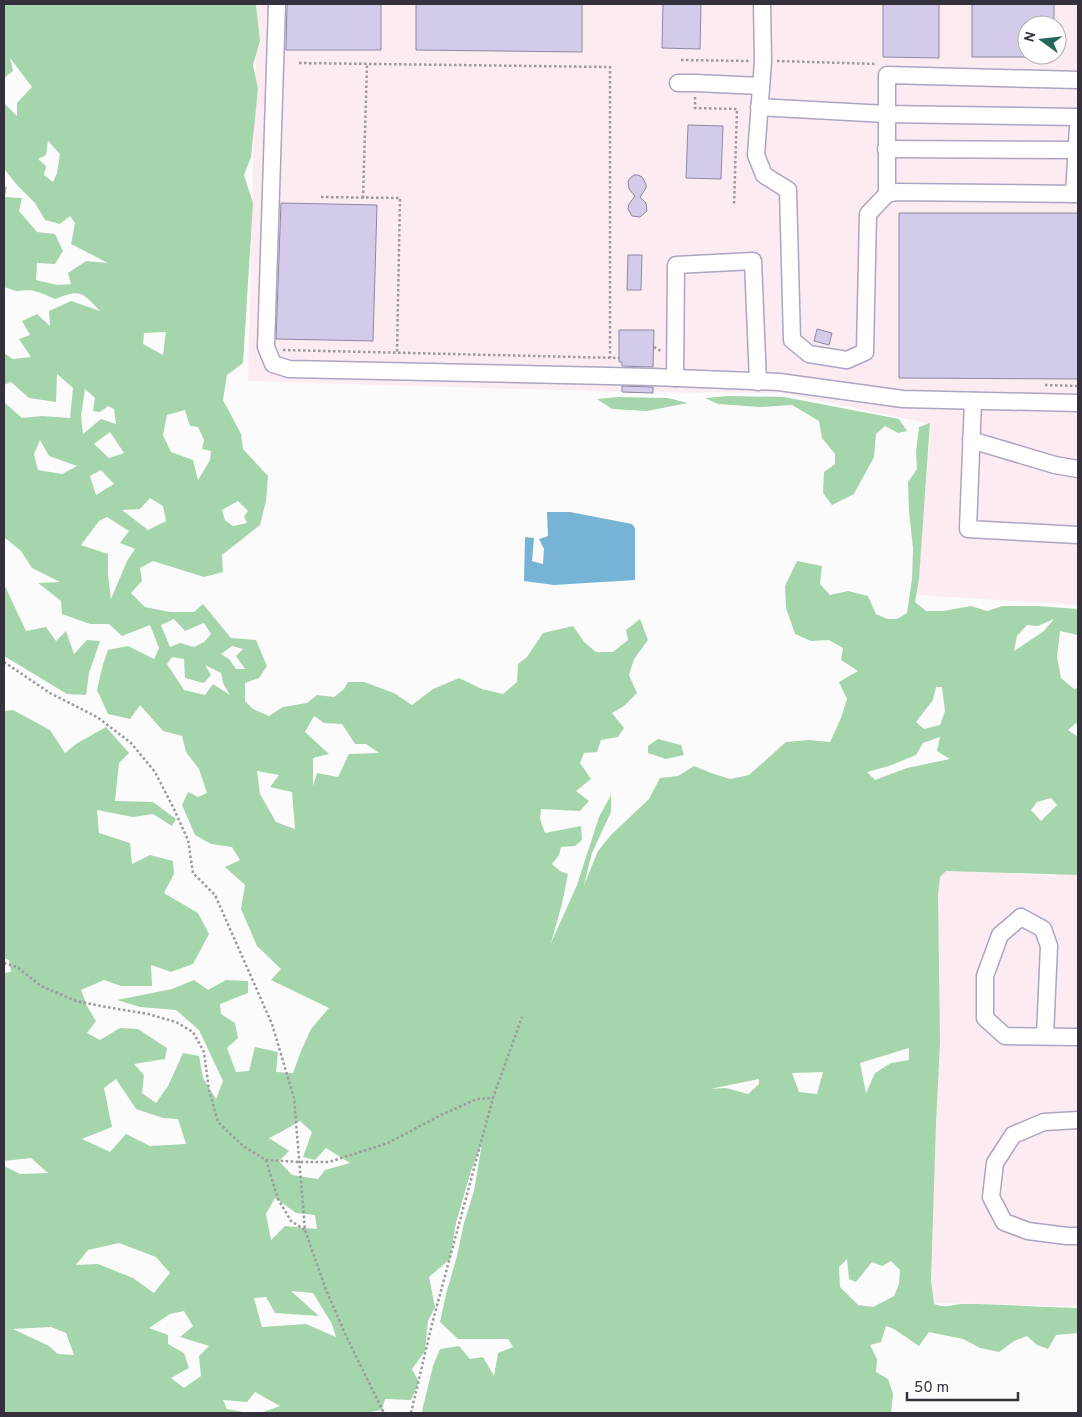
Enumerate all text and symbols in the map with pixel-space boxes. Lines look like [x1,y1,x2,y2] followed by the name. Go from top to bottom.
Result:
[1017,15,1067,65] north arrow
[1021,30,1040,44] text: N
[907,1370,1018,1402] scale bar
[914,1379,949,1398] text: 50 m

